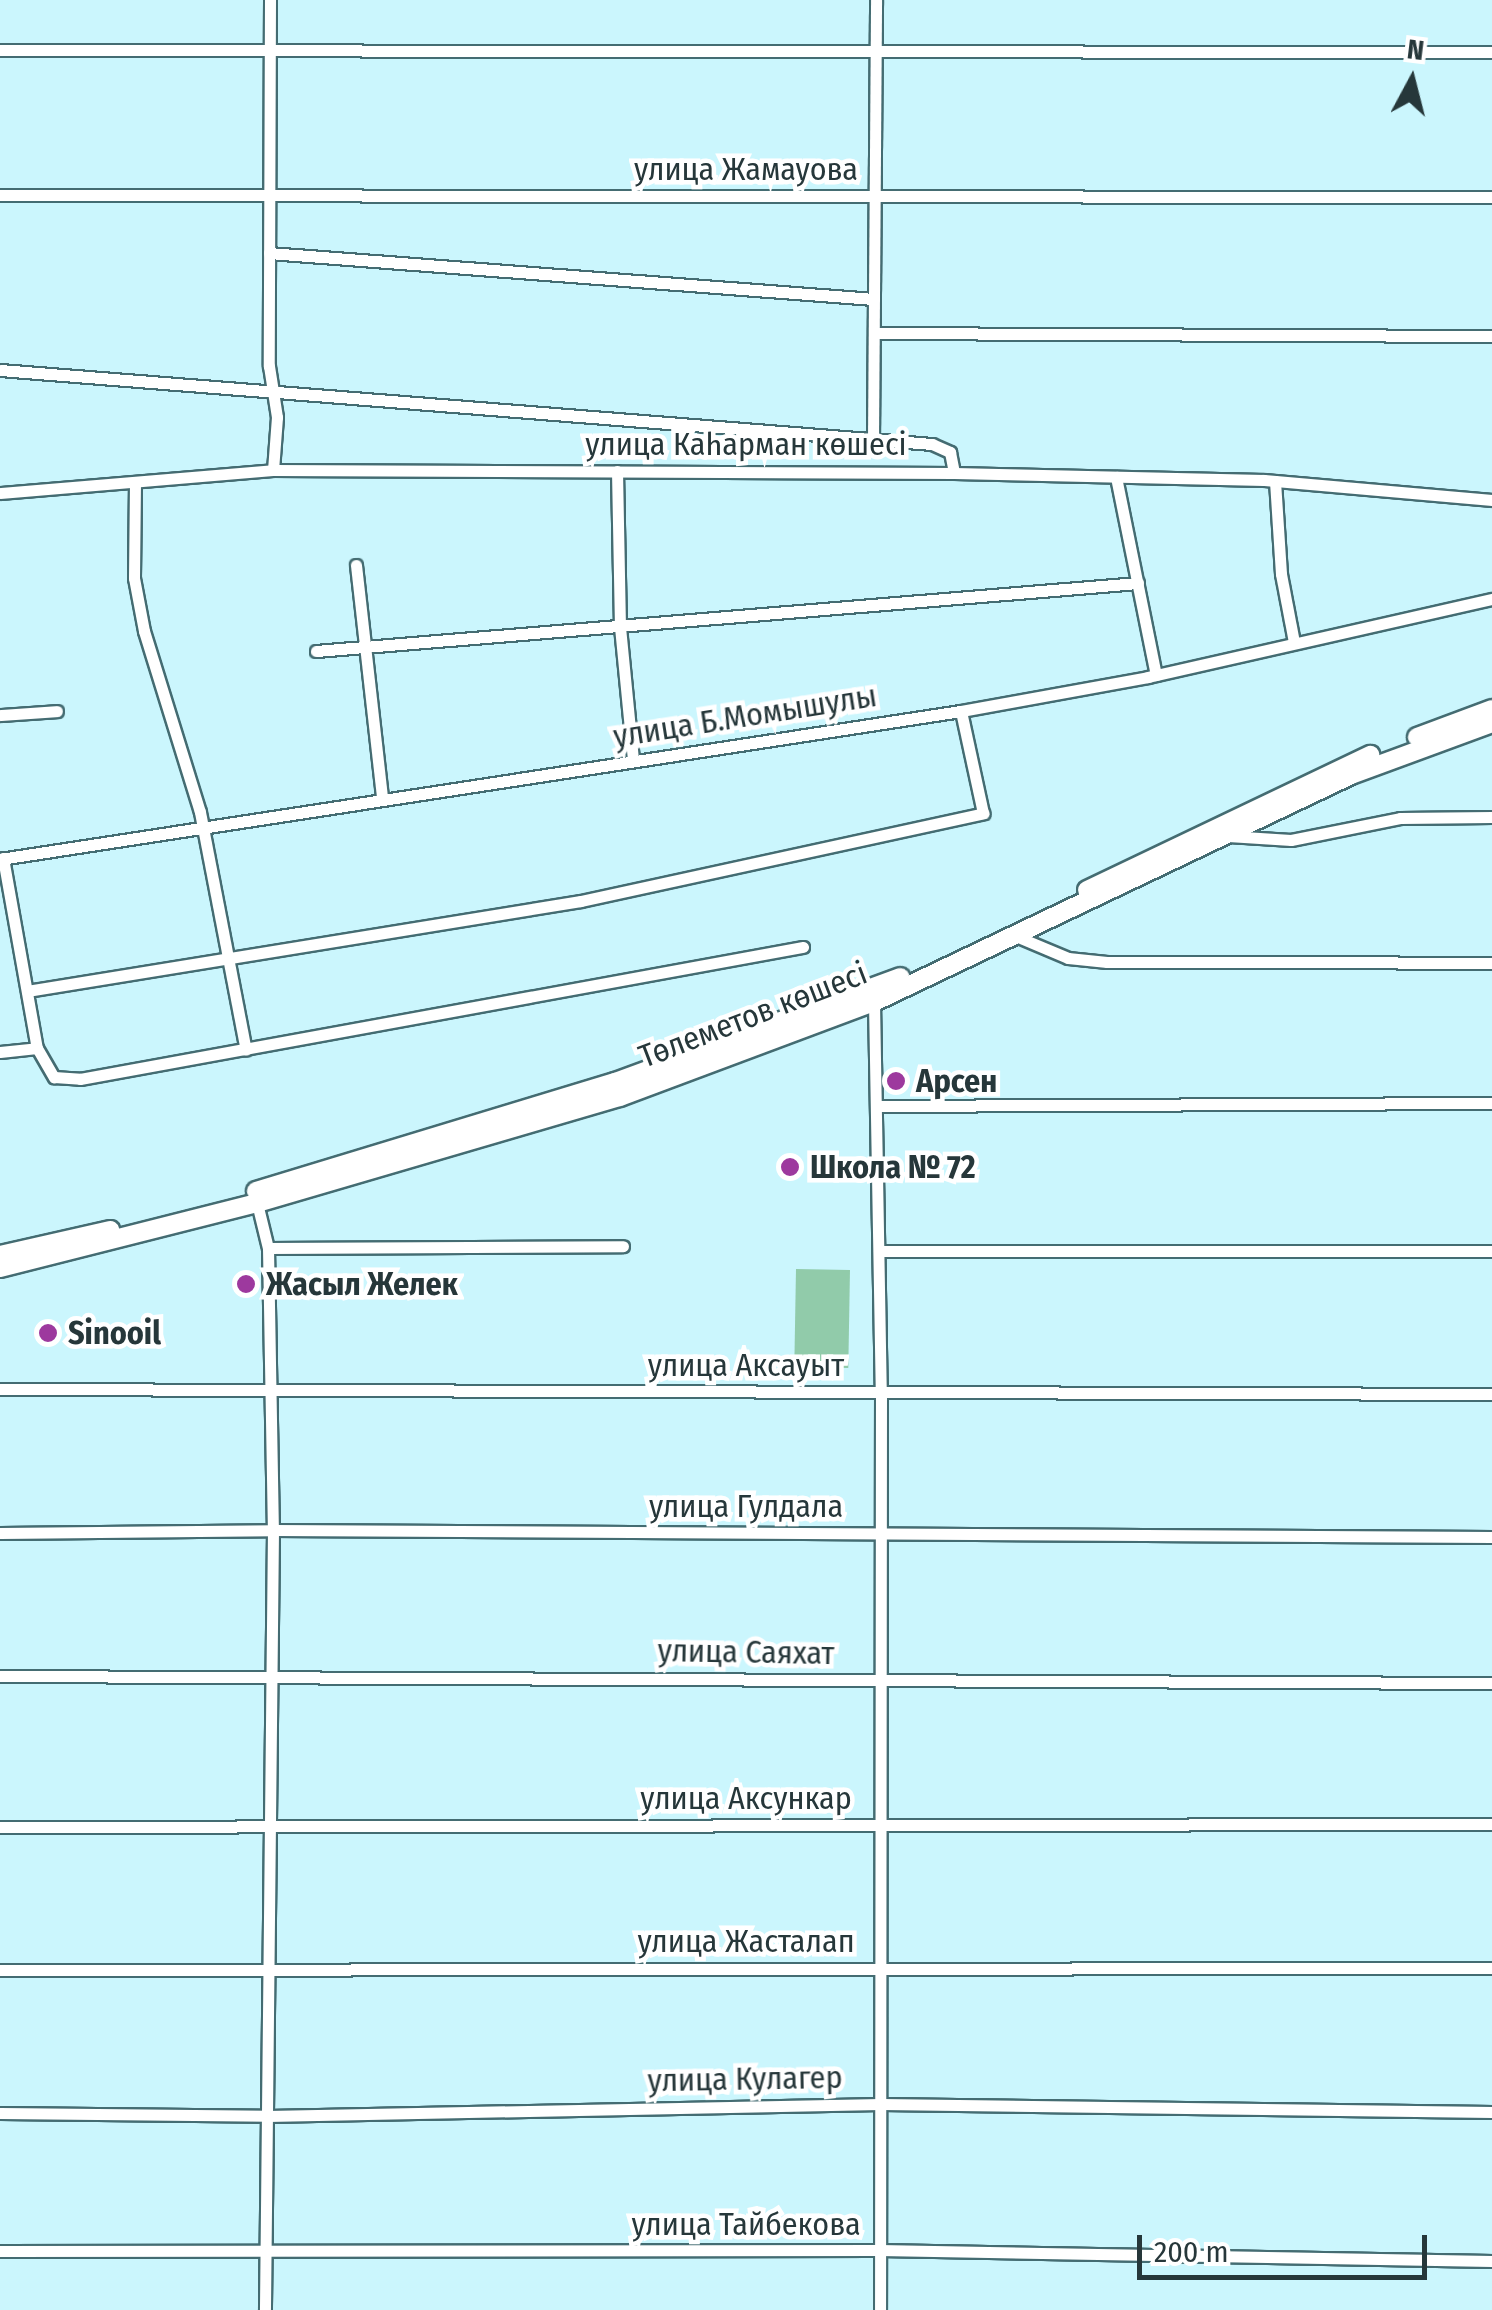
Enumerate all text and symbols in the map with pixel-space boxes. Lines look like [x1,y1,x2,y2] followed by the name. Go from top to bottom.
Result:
[1362,30,1462,130] north arrow
[1405,32,1426,67] text: N
[634,150,858,188] street label: улица Жамауова
[585,425,907,463] street label: улица Каһарман көшесі
[611,676,879,756] street label: улица Б.Момышулы
[634,954,872,1076] street label: Төлеметов көшесі
[916,1062,997,1100] place label: Арсен
[885,1070,907,1092] marker: Арсен
[810,1148,976,1186] place label: Школа № 72
[779,1156,801,1178] marker: Школа № 72
[266,1265,458,1303] place label: Жасыл Желек
[235,1273,257,1295] marker: Жасыл Желек
[68,1314,161,1352] place label: Sinooil
[37,1322,59,1344] marker: Sinooil
[648,1346,844,1384] street label: улица Аксауыт
[649,1487,843,1525] street label: улица Гулдала
[657,1631,835,1673] street label: улица Саяхат
[640,1779,852,1817] street label: улица Аксункар
[637,1922,855,1960] street label: улица Жасталап
[647,2058,843,2100] street label: улица Кулагер
[631,2205,861,2243] street label: улица Тайбекова
[1142,2215,1432,2277] scale bar
[1154,2234,1229,2270] text: 200 m

